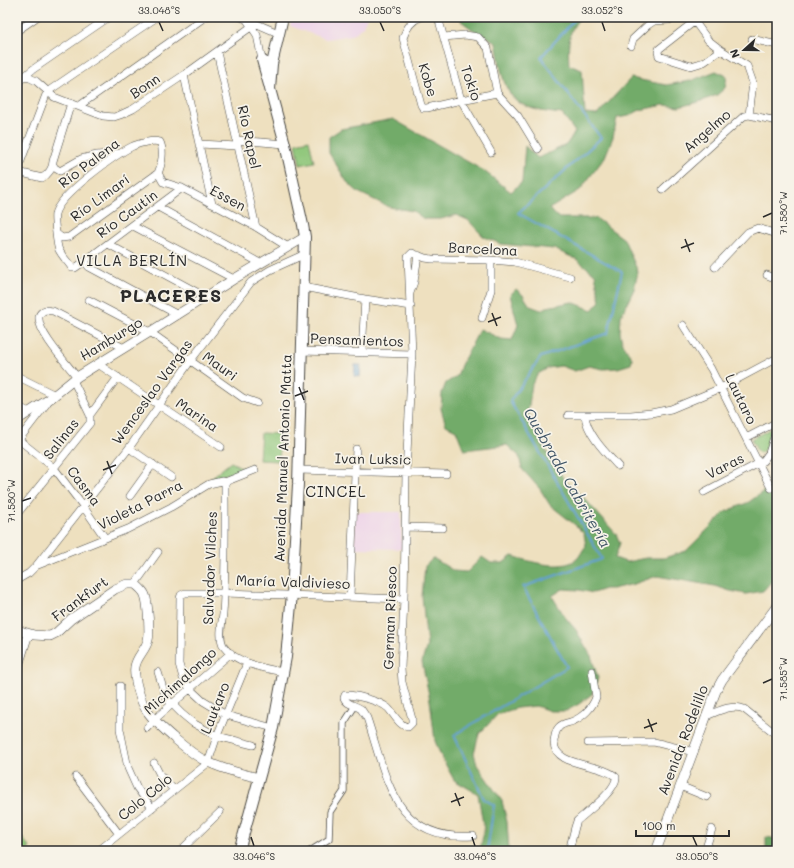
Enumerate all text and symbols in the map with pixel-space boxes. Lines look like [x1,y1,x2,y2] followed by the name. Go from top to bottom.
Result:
[138,3,180,17] text: 33.048°S
[359,3,402,17] text: 33.050°S
[581,3,623,17] text: 33.052°S
[724,30,764,70] north arrow
[726,47,743,60] text: N
[414,61,443,99] street label: Kobe
[457,63,486,103] street label: Tokio
[126,69,164,103] street label: Bonn
[233,103,266,171] street label: Río Rapel
[679,105,734,157] street label: Angelmo
[54,133,123,192] street label: Río Palena
[66,170,133,226] street label: Río Limarí
[207,180,249,215] street label: Essen
[93,185,161,242] street label: Río Cautin
[776,191,790,235] text: 71.580°W
[448,237,518,260] street label: Barcelona
[76,250,188,270] district label: VILLA BERLÍN
[120,283,222,307] district label: PLACERES
[76,312,146,365] street label: Hamburgo
[310,328,404,351] street label: Pensamientos
[107,335,196,448] street label: Wenceslao Vargas
[199,346,242,385] street label: Mauri
[269,354,296,562] street label: Avenida Manuel Antonio Matta
[721,370,762,427] street label: Lautaro
[172,393,222,436] street label: Marina
[520,404,616,551] water label: Quebrada Cabritería
[38,414,83,463] street label: Salinas
[335,448,411,469] street label: Ivan Luksic
[703,448,747,483] street label: Varas
[63,462,106,510] street label: Casma
[94,475,186,534] street label: Violeta Parra
[4,479,18,523] text: 71.580°W
[305,481,367,501] district label: CINCEL
[198,511,221,625] street label: Salvador Vilches
[378,566,401,670] street label: German Riesco
[236,570,351,593] street label: María Valdivieso
[48,572,112,625] street label: Frankfurt
[139,643,220,718] street label: Michimalongo
[776,657,790,701] text: 71.585°W
[196,679,233,736] street label: Lautaro
[653,682,712,798] street label: Avenida Rodelillo
[114,769,176,824] street label: Colo Colo
[636,812,729,838] scale bar
[642,817,676,833] text: 100 m
[233,849,275,863] text: 33.046°S
[454,849,496,863] text: 33.048°S
[676,849,719,863] text: 33.050°S

